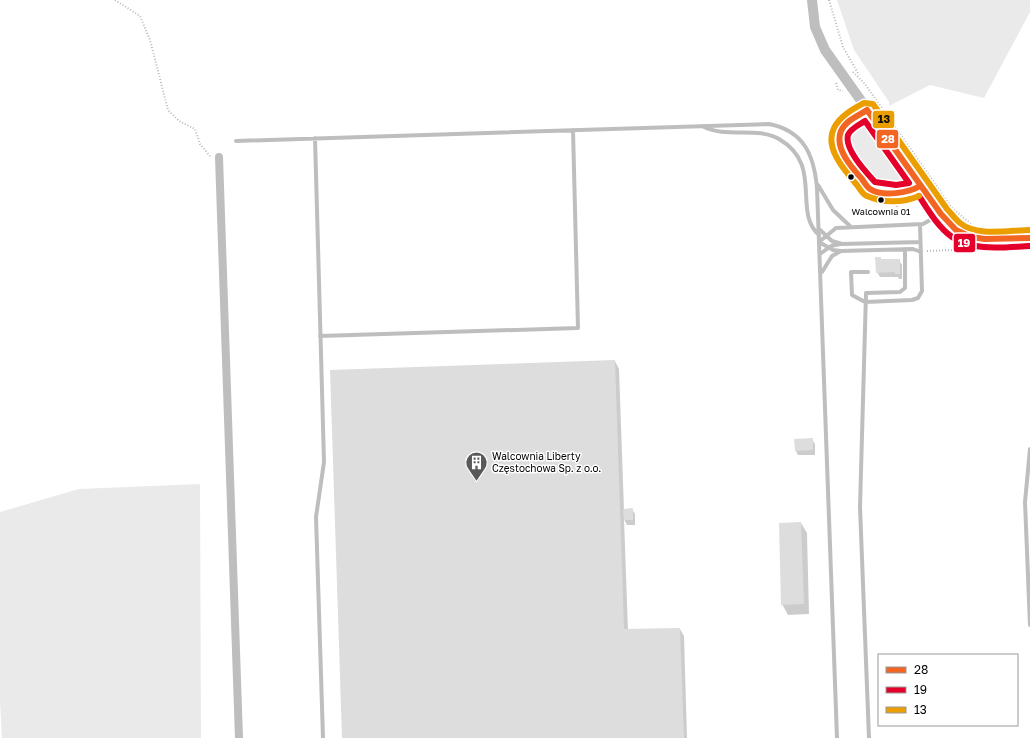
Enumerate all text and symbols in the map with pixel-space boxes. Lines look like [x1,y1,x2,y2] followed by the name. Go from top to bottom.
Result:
[872,110,895,129] line badge: 13
[878,112,890,125] text: 13
[876,129,899,149] line badge: 28
[881,132,895,145] text: 28
[846,172,856,182] unlabelled marker
[876,195,886,205] marker: Walcownia 01
[852,206,911,217] place label: Walcownia 01
[953,233,976,253] line badge: 19
[958,236,970,249] text: 19
[464,449,490,482] building icon: Walcownia Liberty Częstochowa Sp. z o.o.
[492,450,601,474] place label: Walcownia Liberty Częstochowa Sp. z o.o.
[878,654,1018,726] legend
[914,662,928,677] text: 28
[914,682,927,697] text: 19
[914,702,927,717] text: 13

